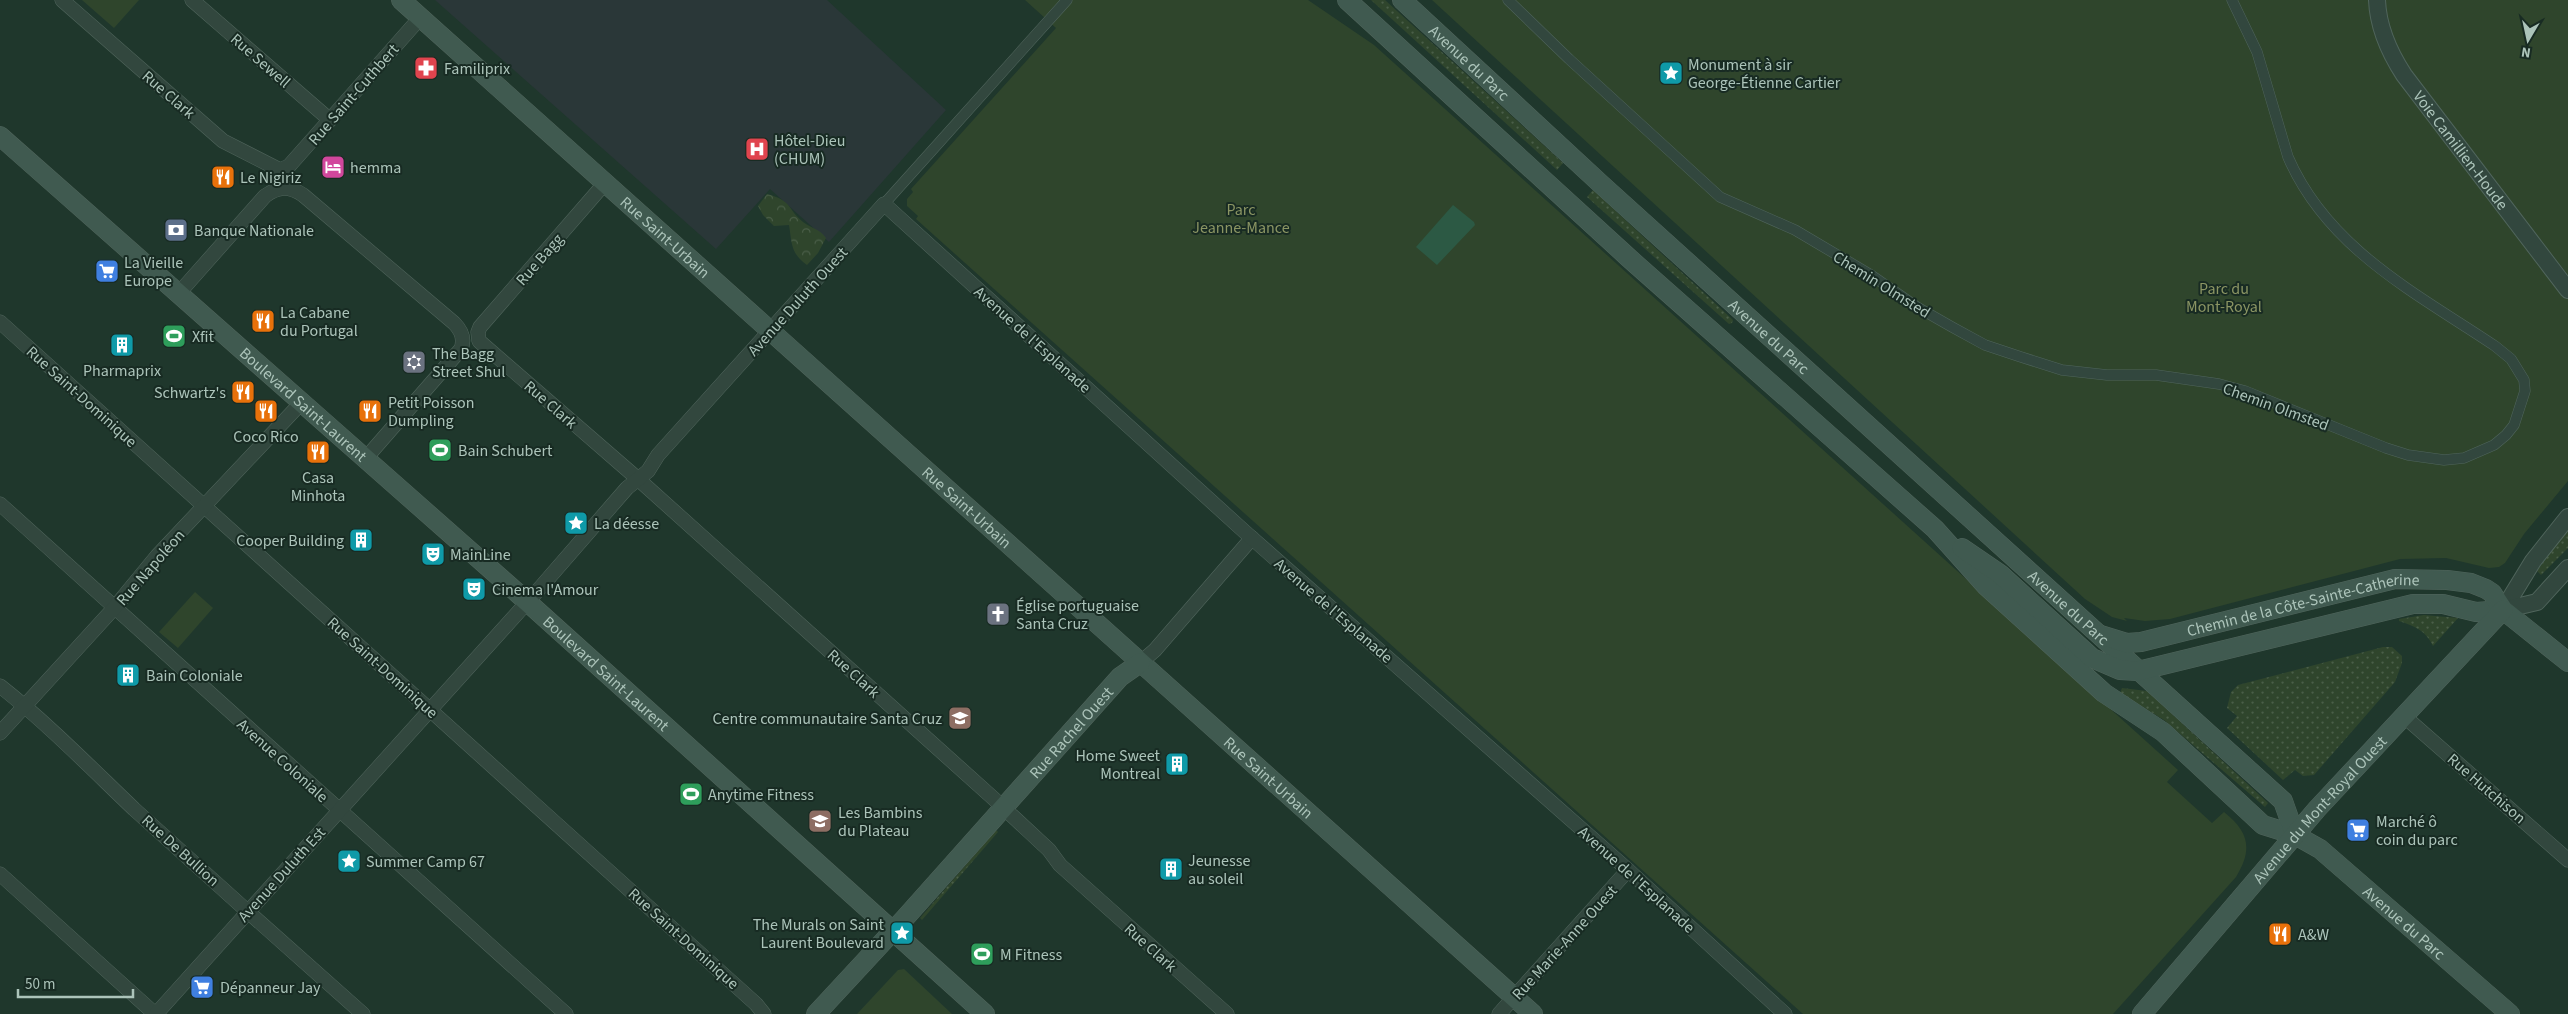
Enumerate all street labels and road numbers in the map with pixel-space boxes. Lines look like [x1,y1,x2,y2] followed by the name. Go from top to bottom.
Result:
[1424,20,1514,106] street label: Avenue du Parc
[226,28,295,93] street label: Rue Sewell
[304,39,404,150] street label: Rue Saint-Cuthbert
[137,66,200,124] street label: Rue Clark
[2408,86,2513,215] street label: Voie Camillien-Houde
[615,192,714,284] street label: Rue Saint-Urbain
[511,229,569,290] street label: Rue Bagg
[743,242,853,361] street label: Avenue Duluth Ouest
[1828,246,1934,324] street label: Chemin Olmsted
[969,281,1096,398] street label: Avenue de l'Esplanade
[1723,295,1814,380] street label: Avenue du Parc
[21,341,142,453] street label: Rue Saint-Dominique
[235,343,372,467] street label: Boulevard Saint-Laurent
[519,376,582,434] street label: Rue Clark
[2220,378,2332,436] street label: Chemin Olmsted
[917,462,1016,554] street label: Rue Saint-Urbain
[112,525,190,610] street label: Rue Napoléon
[1269,553,1397,668] street label: Avenue de l'Esplanade
[2023,566,2114,651] street label: Avenue du Parc
[2185,569,2420,642] street label: Chemin de la Côte-Sainte-Catherine
[538,611,674,737] street label: Boulevard Saint-Laurent
[322,612,443,724] street label: Rue Saint-Dominique
[822,644,884,703] street label: Rue Clark
[1025,682,1119,784] street label: Rue Rachel Ouest
[232,714,333,808] street label: Avenue Coloniale
[2248,731,2393,889] street label: Avenue du Mont-Royal Ouest
[1218,732,1318,824] street label: Rue Saint-Urbain
[2442,749,2530,829] street label: Rue Hutchison
[137,810,224,892] street label: Rue De Bullion
[1573,821,1700,938] street label: Avenue de l'Esplanade
[233,822,331,927] street label: Avenue Duluth Est
[1507,880,1623,1005] street label: Rue Marie-Anne Ouest
[2358,881,2450,965] street label: Avenue du Parc
[623,883,744,995] street label: Rue Saint-Dominique
[1119,918,1181,977] street label: Rue Clark

